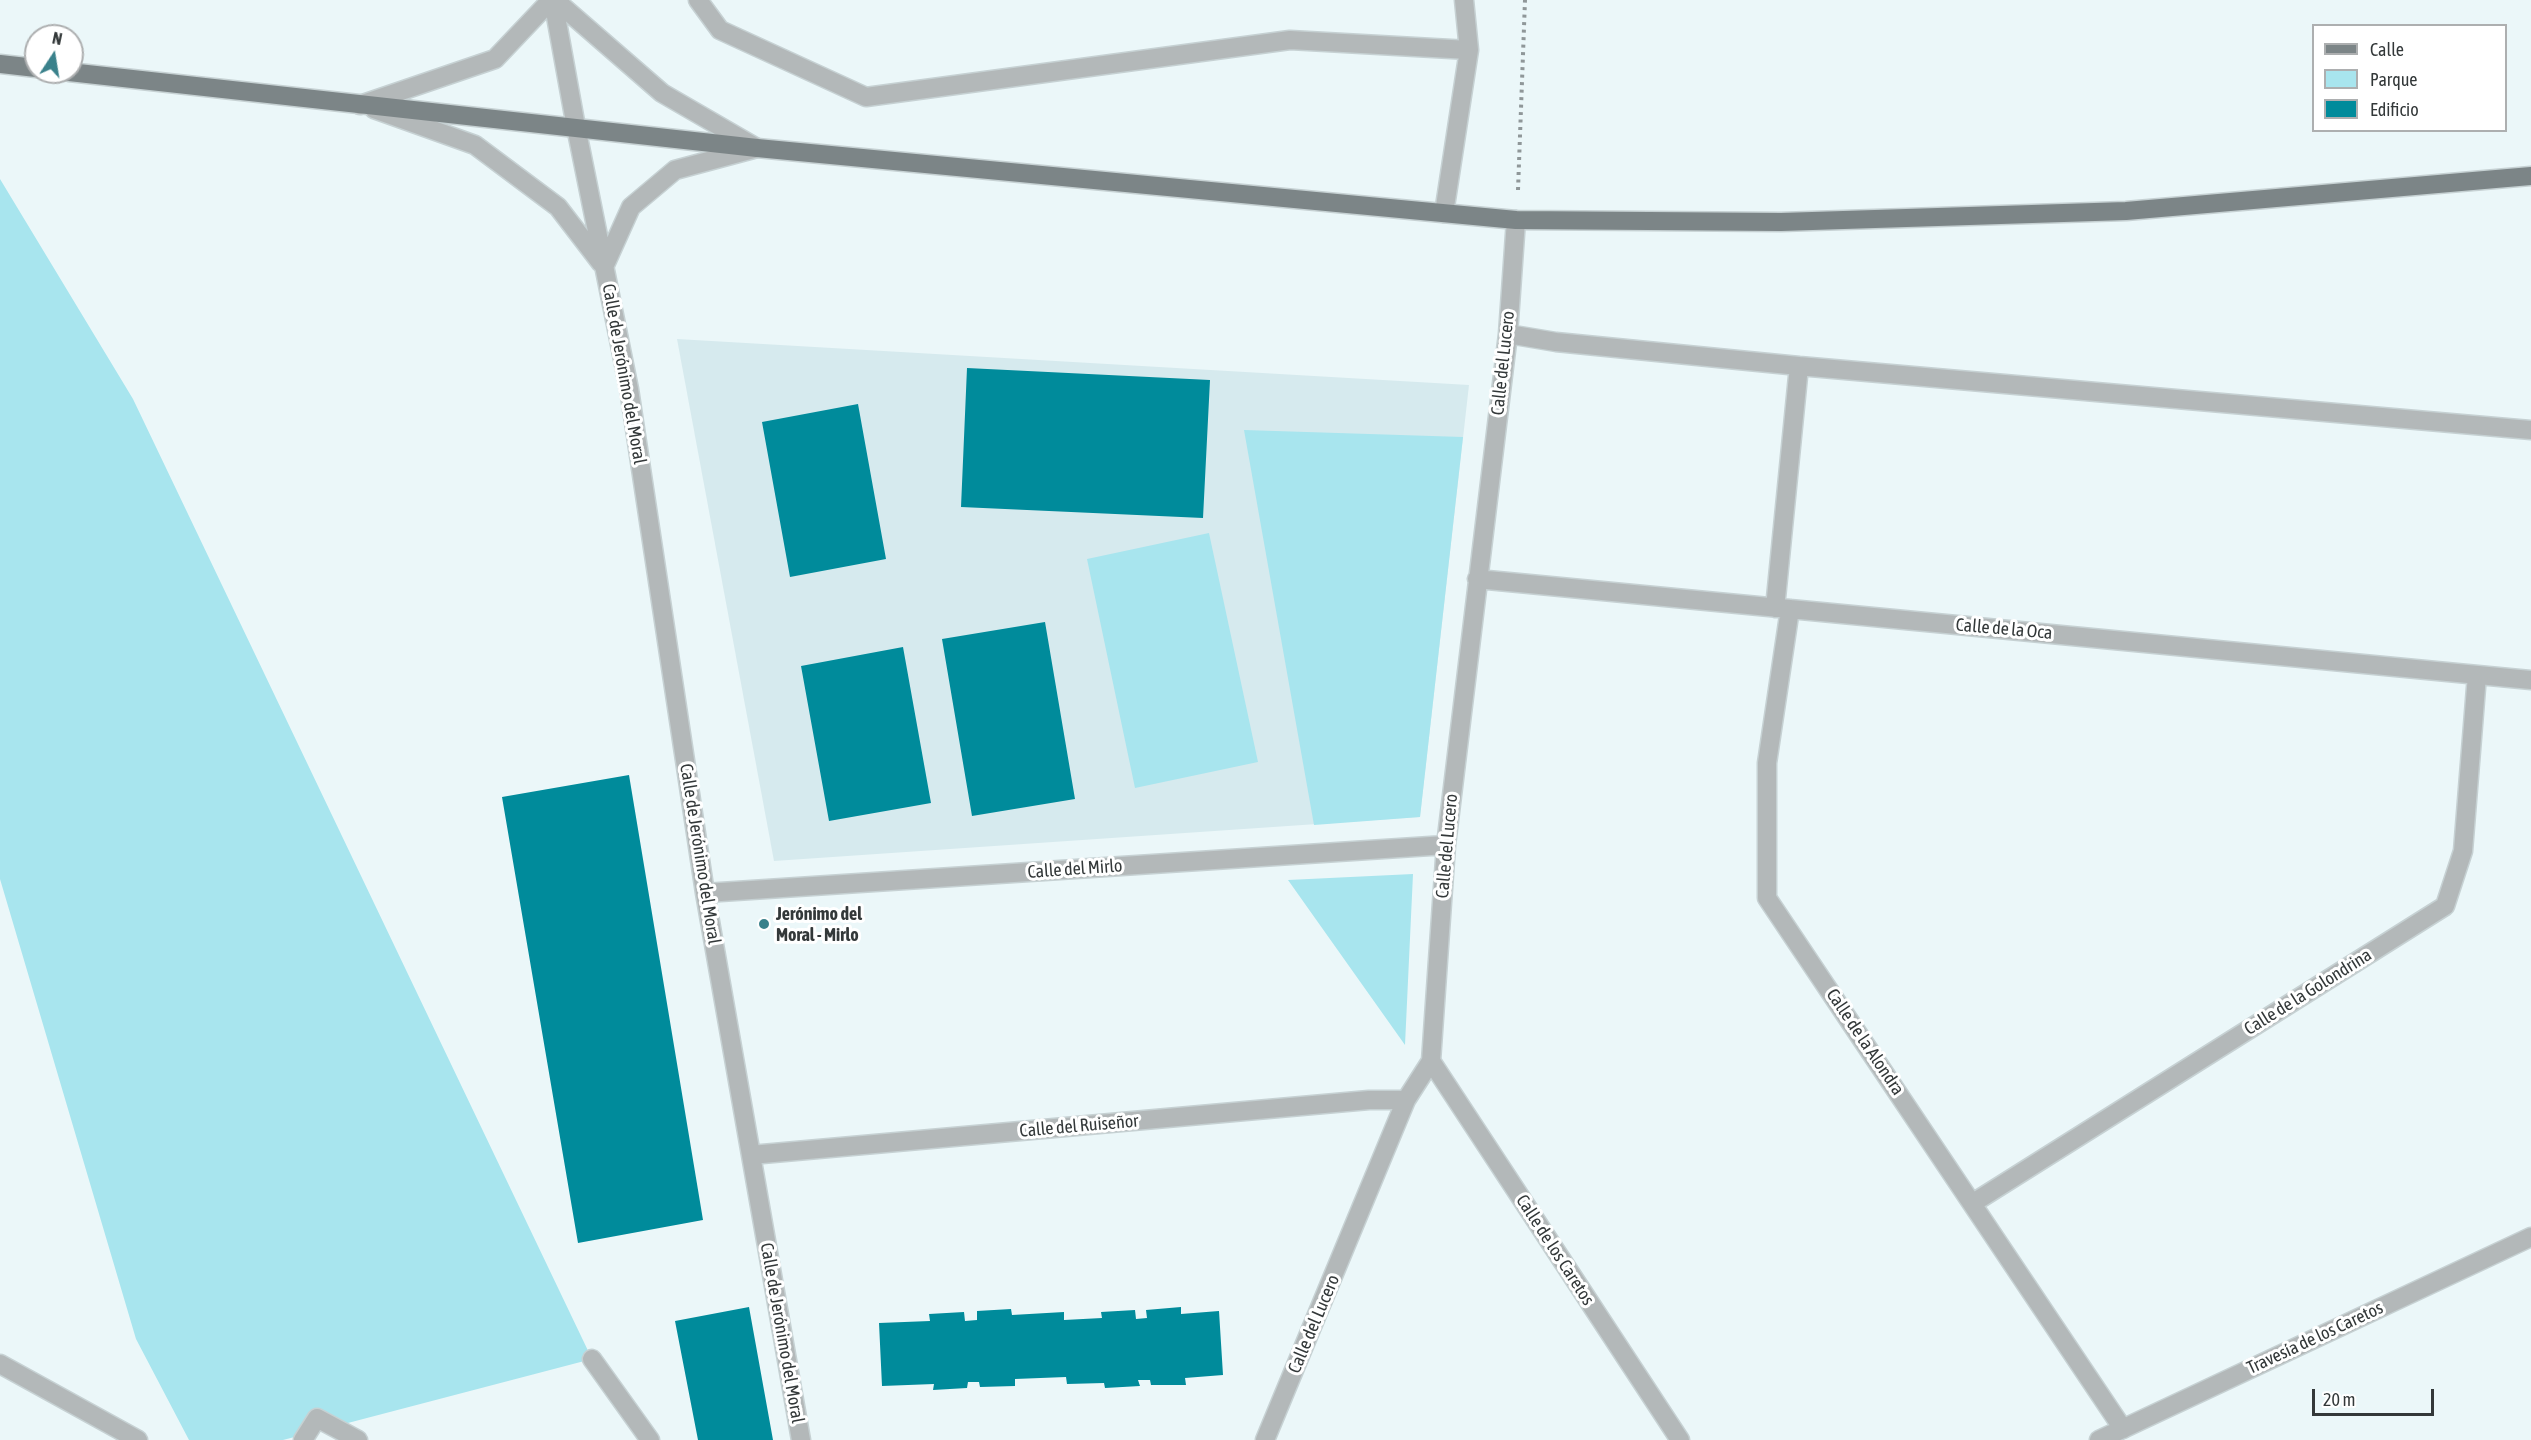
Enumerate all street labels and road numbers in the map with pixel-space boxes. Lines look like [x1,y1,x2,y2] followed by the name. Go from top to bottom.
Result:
[598,282,650,466] street label: Calle de Jerónimo del Moral
[1487,310,1519,416] street label: Calle del Lucero
[1955,614,2053,644] street label: Calle de la Oca
[675,762,725,946] street label: Calle de Jerónimo del Moral
[1432,793,1462,899] street label: Calle del Lucero
[1027,855,1123,883] street label: Calle del Mirlo
[2240,944,2376,1040] street label: Calle de la Golondrina
[1821,985,1909,1099] street label: Calle de la Alondra
[1019,1110,1139,1142] street label: Calle del Ruiseñor
[1511,1191,1599,1309] street label: Calle de los Caretos
[756,1241,808,1425] street label: Calle de Jerónimo del Moral
[1284,1272,1344,1376] street label: Calle del Lucero
[2244,1297,2386,1379] street label: Travesía de los Caretos

